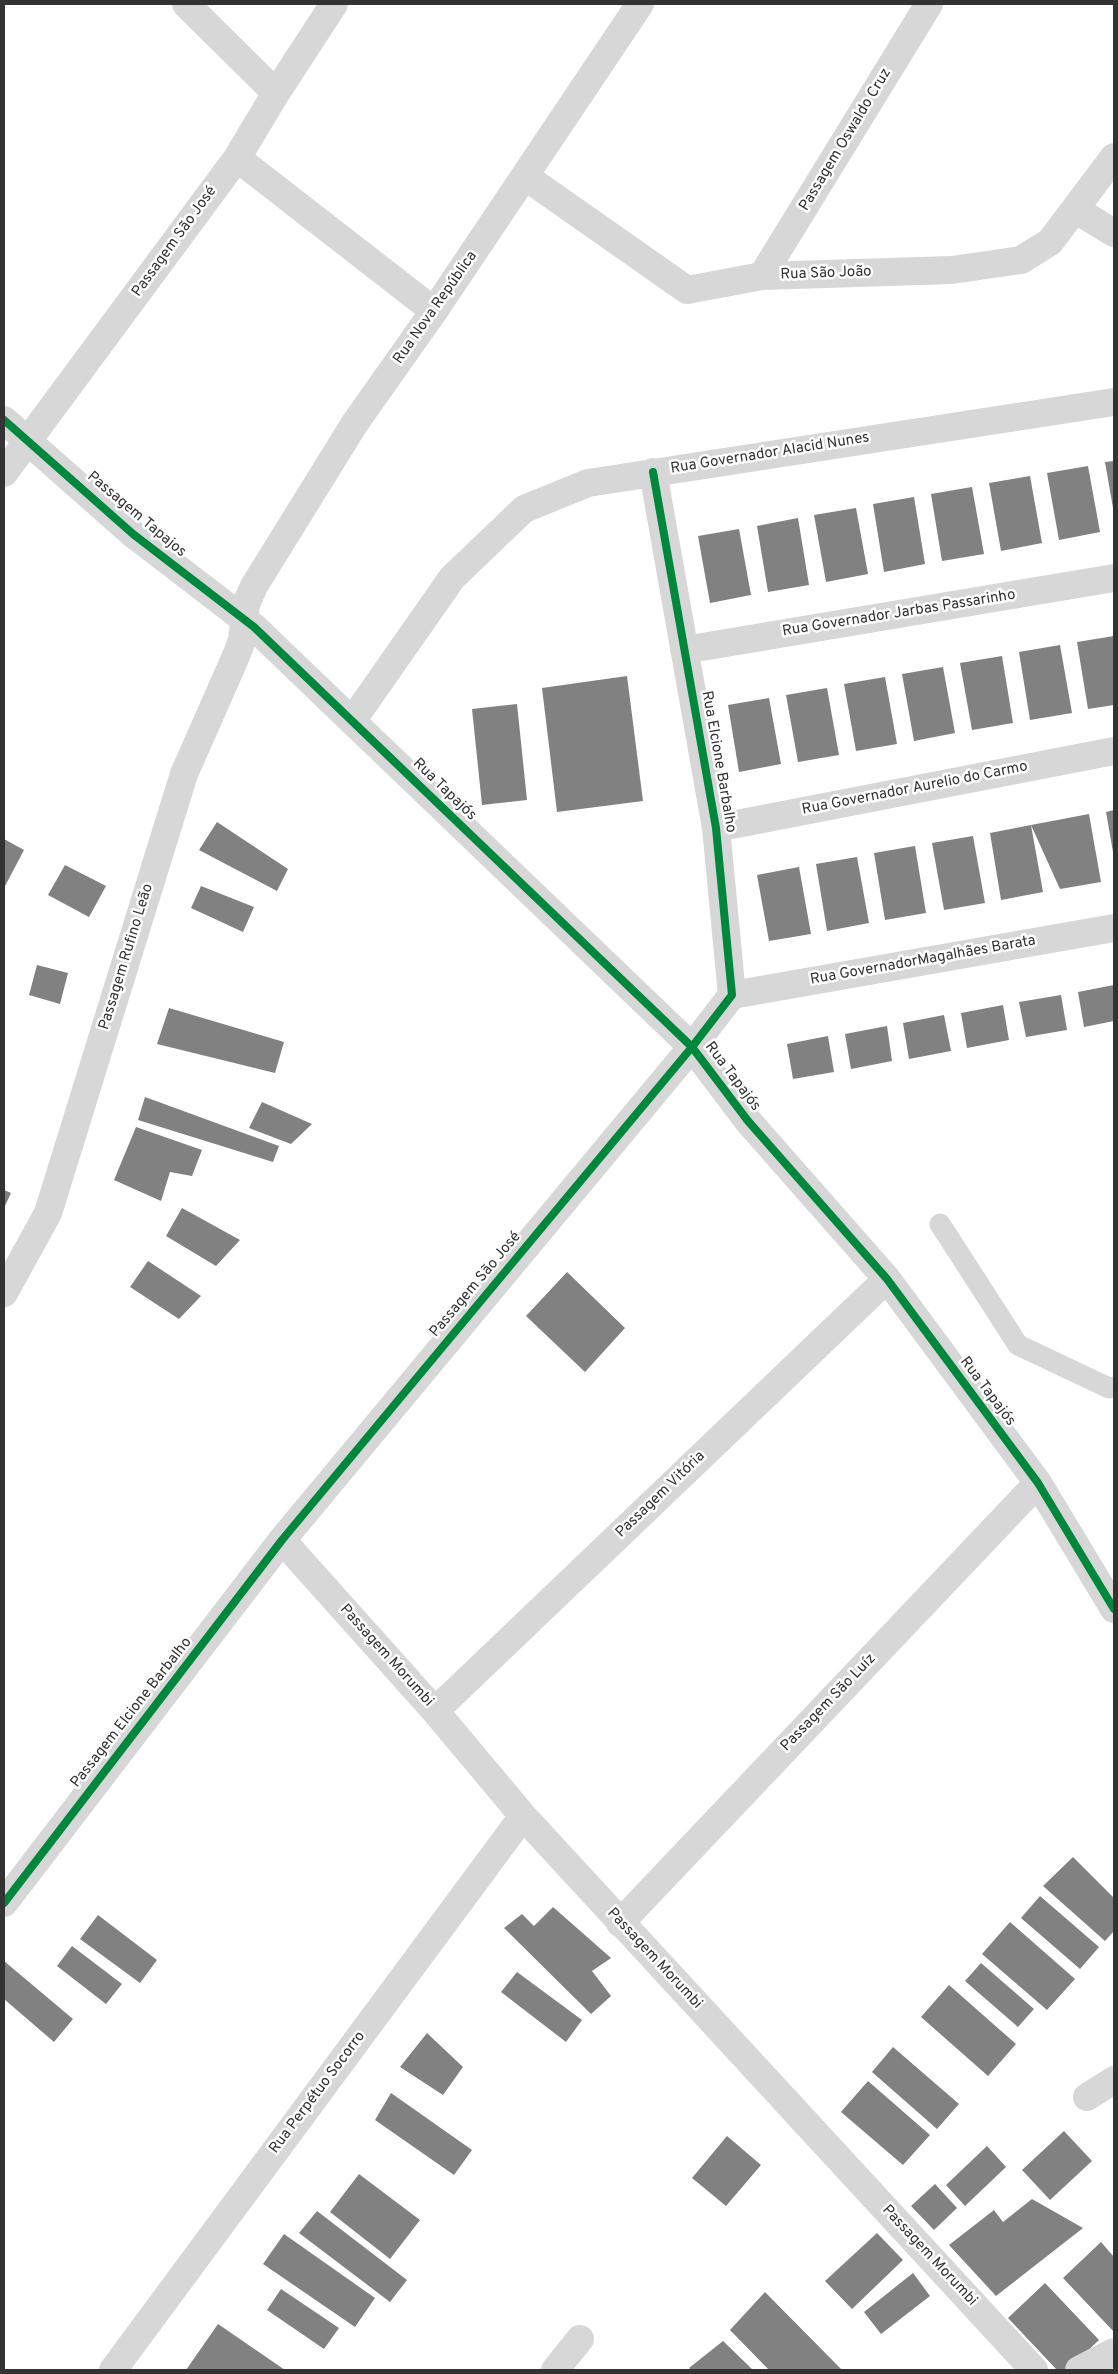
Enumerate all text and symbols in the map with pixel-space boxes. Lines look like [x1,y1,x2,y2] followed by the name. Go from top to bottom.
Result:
[796,65,896,215] street label: Passagem Oswaldo Cruz
[129,183,221,301] street label: Passagem São José
[390,248,482,368] street label: Rua Nova República
[780,263,872,285] street label: Rua São João
[669,429,871,479] street label: Rua Governador Alacid Nunes
[83,468,189,562] street label: Passagem Tapajos
[781,587,1017,641] street label: Rua Governador Jarbas Passarinho
[697,690,739,834] street label: Rua Elcione Barbalho
[408,755,480,825] street label: Rua Tapajós
[801,758,1029,820] street label: Rua Governador Aurelio do Carmo
[96,882,158,1032] street label: Passagem Rufino Leão
[809,932,1037,990] street label: Rua GovernadorMagalhães Barata
[700,1039,764,1115] street label: Rua Tapajós
[427,1229,525,1341] street label: Passagem São José
[955,1354,1019,1430] street label: Rua Tapajós
[613,1448,709,1542] street label: Passagem Vitória
[335,1601,437,1711] street label: Passagem Morumbi
[68,1634,196,1792] street label: Passagem Elcione Barbalho
[778,1650,880,1756] street label: Passagem São Luíz
[603,1905,705,2013] street label: Passagem Morumbi
[266,2028,370,2158] street label: Rua Perpétuo Socorro
[878,2202,980,2310] street label: Passagem Morumbi

